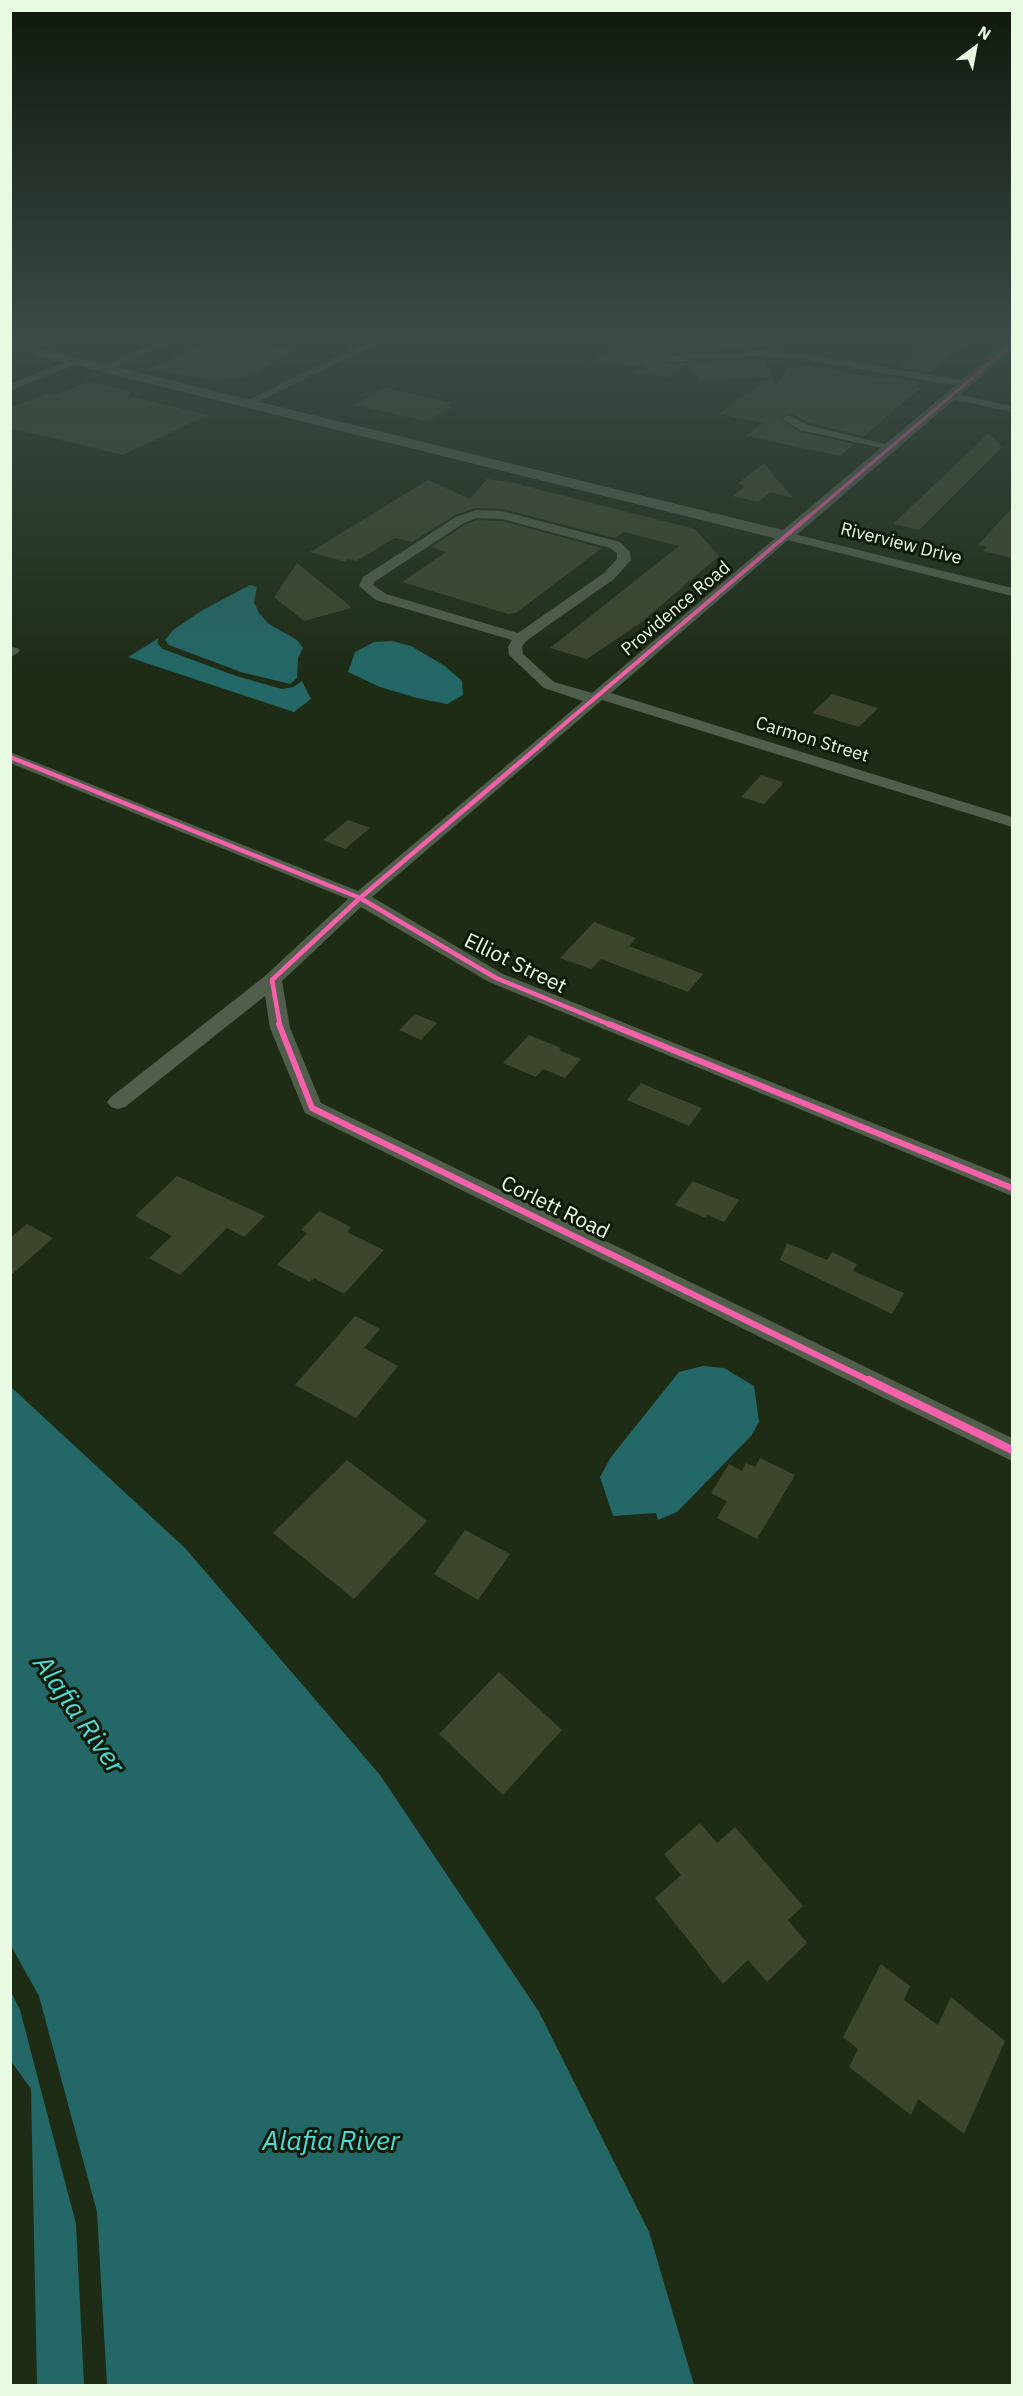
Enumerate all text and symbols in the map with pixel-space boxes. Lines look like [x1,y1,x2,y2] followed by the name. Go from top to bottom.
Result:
[945,18,1005,78] north arrow
[974,21,995,44] text: N
[838,518,964,570] street label: Riverview Drive
[617,557,735,661] street label: Providence Road
[753,713,871,767] street label: Carmon Street
[460,928,570,1000] street label: Elliot Street
[497,1171,613,1245] street label: Corlett Road
[25,1649,131,1781] water label: Alafia River
[262,2126,400,2158] water label: Alafia River

